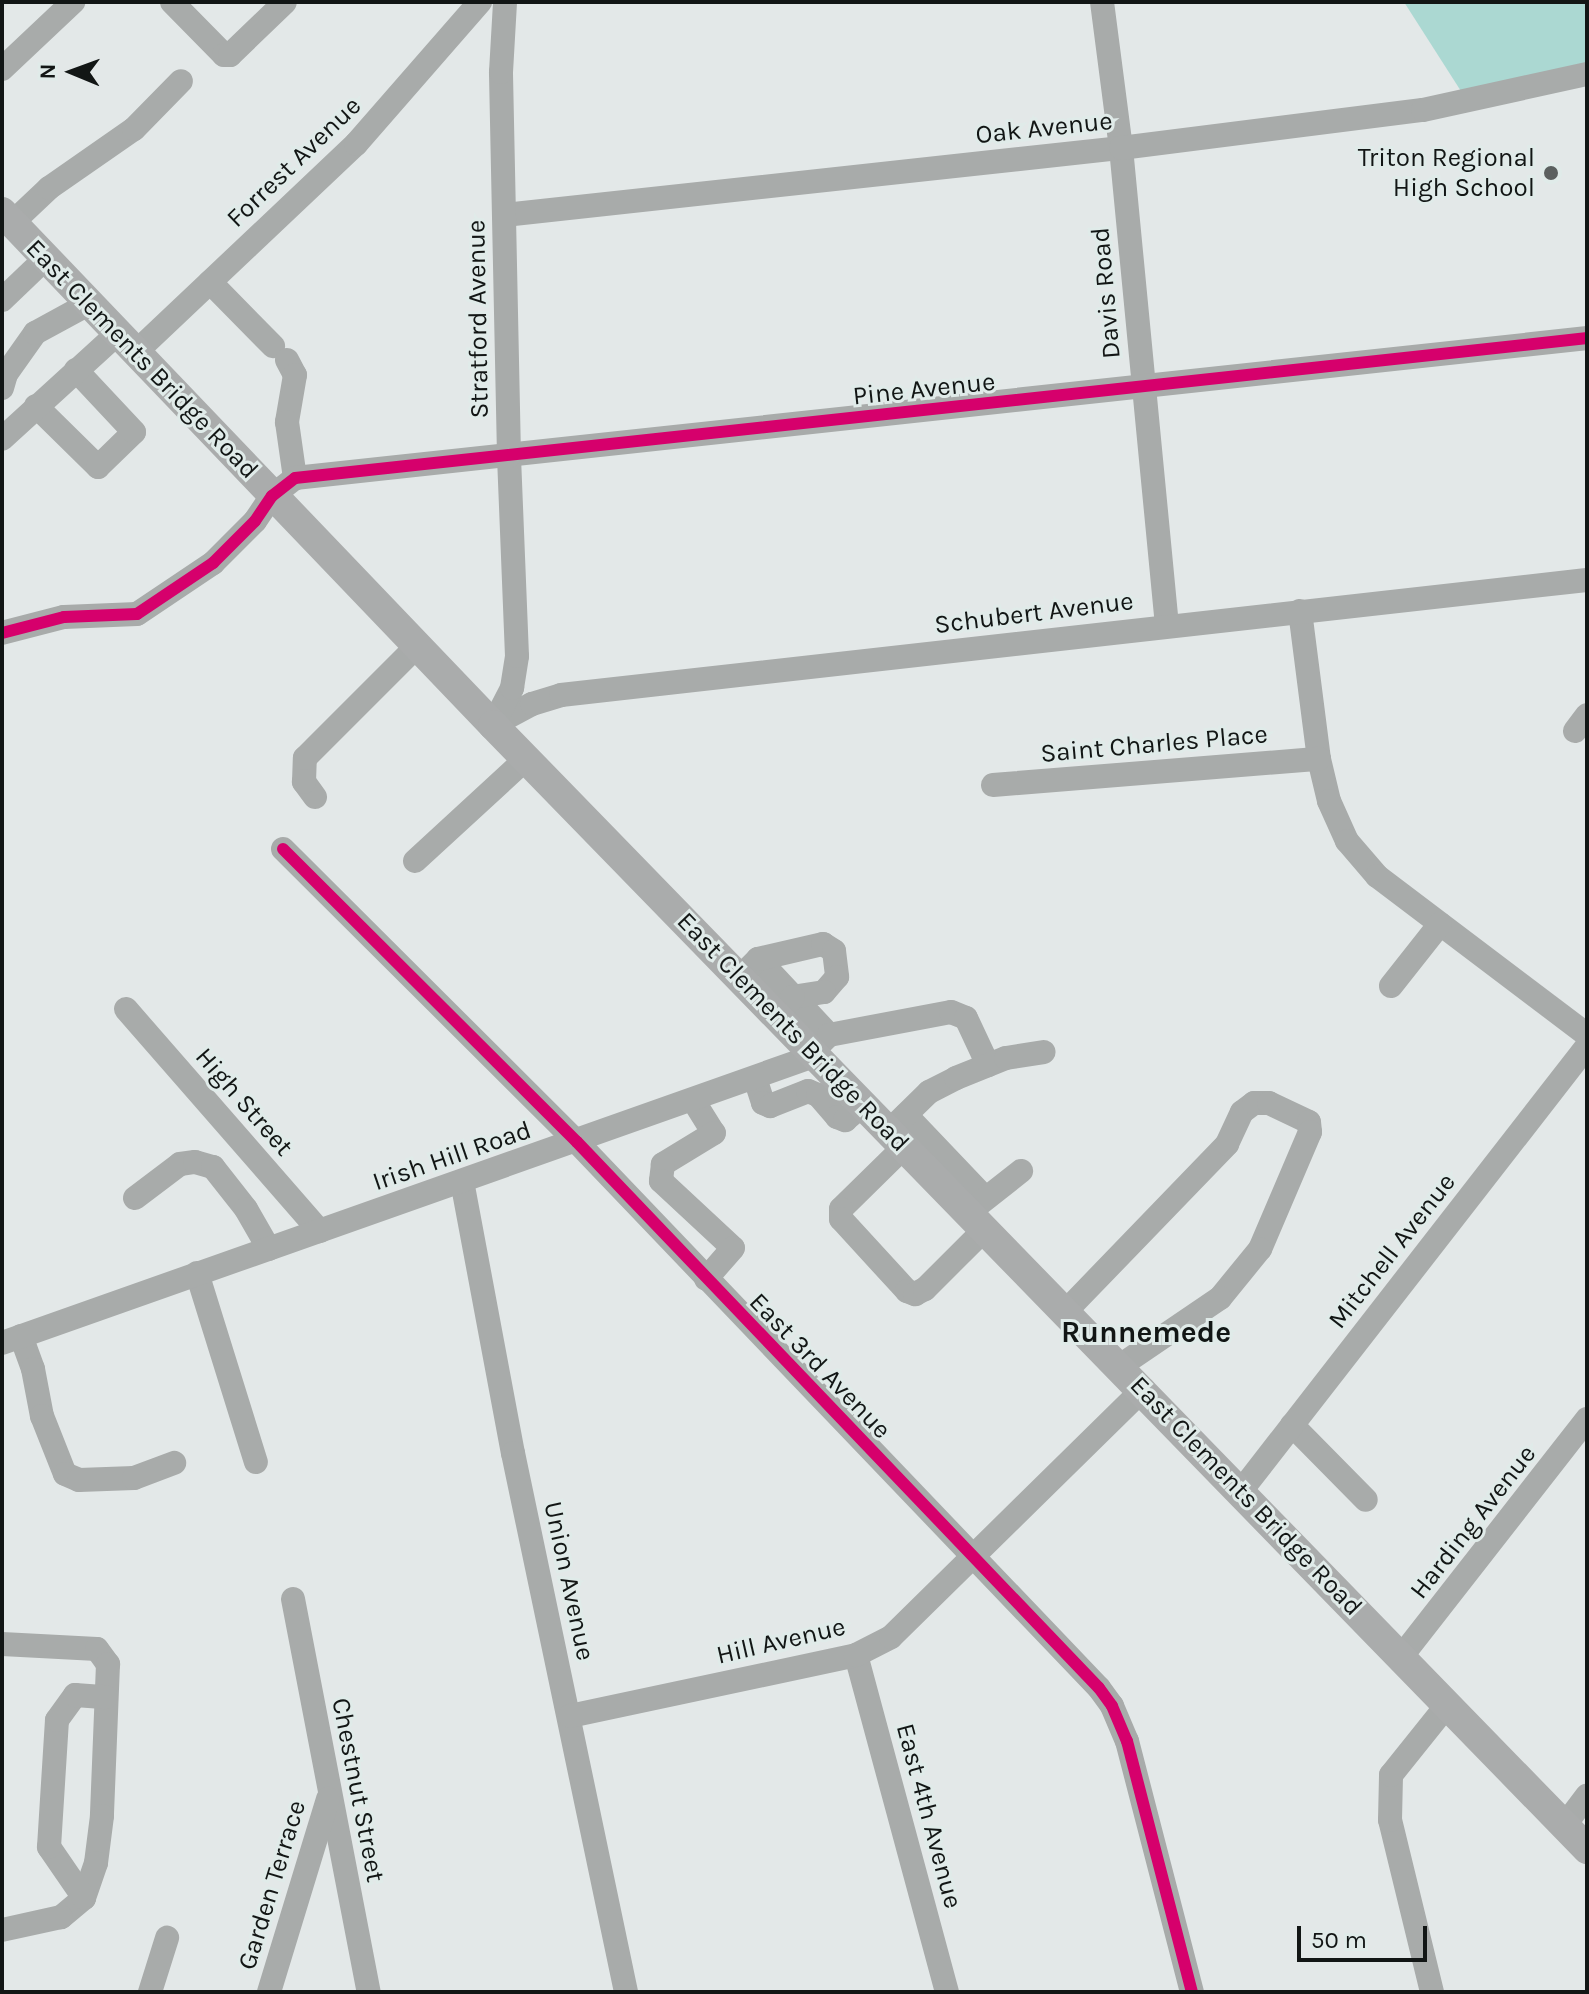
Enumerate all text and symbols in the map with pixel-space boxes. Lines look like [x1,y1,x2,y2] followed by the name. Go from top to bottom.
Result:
[32,32,112,112] north arrow
[35,63,61,80] text: N
[220,90,368,234] street label: Forrest Avenue
[974,105,1114,151] street label: Oak Avenue
[1358,142,1535,204] place label: Triton Regional High School
[1542,164,1560,182] marker: Triton Regional High School
[461,219,495,419] street label: Stratford Avenue
[1085,226,1127,360] street label: Davis Road
[19,233,265,485] street label: East Clements Bridge Road
[851,366,997,412] street label: Pine Avenue
[933,585,1135,641] street label: Schubert Avenue
[1039,719,1269,769] street label: Saint Charles Place
[670,906,916,1158] street label: East Clements Bridge Road
[189,1042,299,1162] street label: High Street
[369,1114,535,1198] street label: Irish Hill Road
[1322,1167,1462,1335] street label: Mitchell Avenue
[743,1287,897,1445] street label: East 3rd Avenue
[1061,1314,1231,1350] district label: Runnemede
[1123,1370,1369,1622] street label: East Clements Bridge Road
[1403,1439,1543,1605] street label: Harding Avenue
[537,1498,601,1664] street label: Union Avenue
[713,1611,849,1671] street label: Hill Avenue
[325,1695,391,1885] street label: Chestnut Street
[889,1720,969,1912] street label: East 4th Avenue
[231,1797,313,1973] street label: Garden Terrace
[1301,1910,1431,1960] scale bar
[1311,1926,1367,1954] text: 50 m

